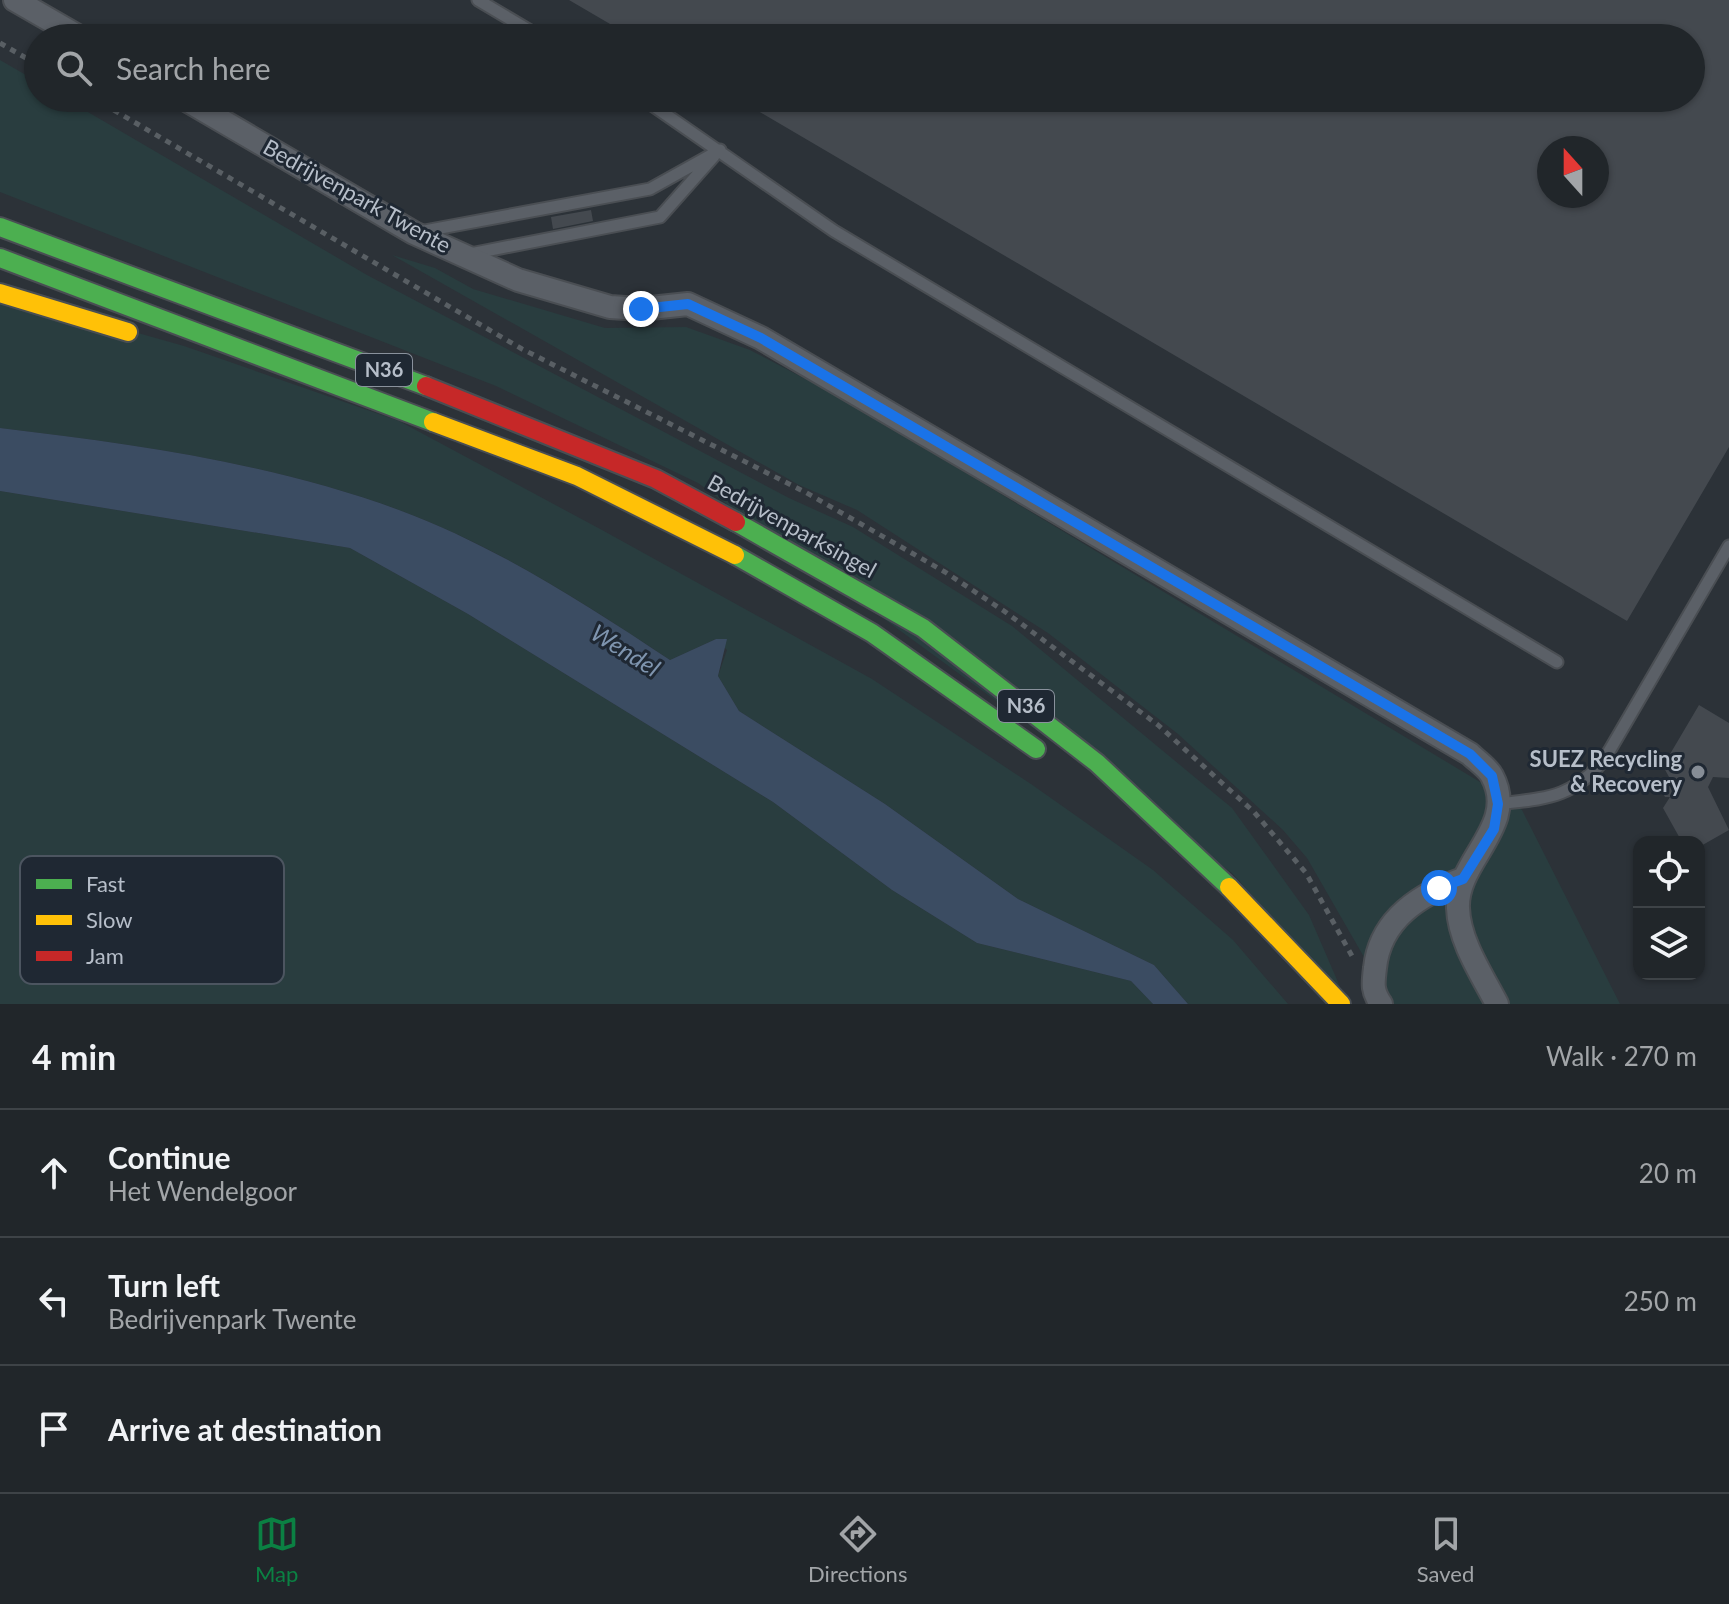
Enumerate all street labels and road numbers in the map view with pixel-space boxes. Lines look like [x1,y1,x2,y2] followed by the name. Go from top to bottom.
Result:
[259,133,456,258] street label: Bedrijvenpark Twente
[356,354,412,386] road number: N36
[703,468,881,583] street label: Bedrijvenparksingel
[998,690,1054,722] road number: N36

